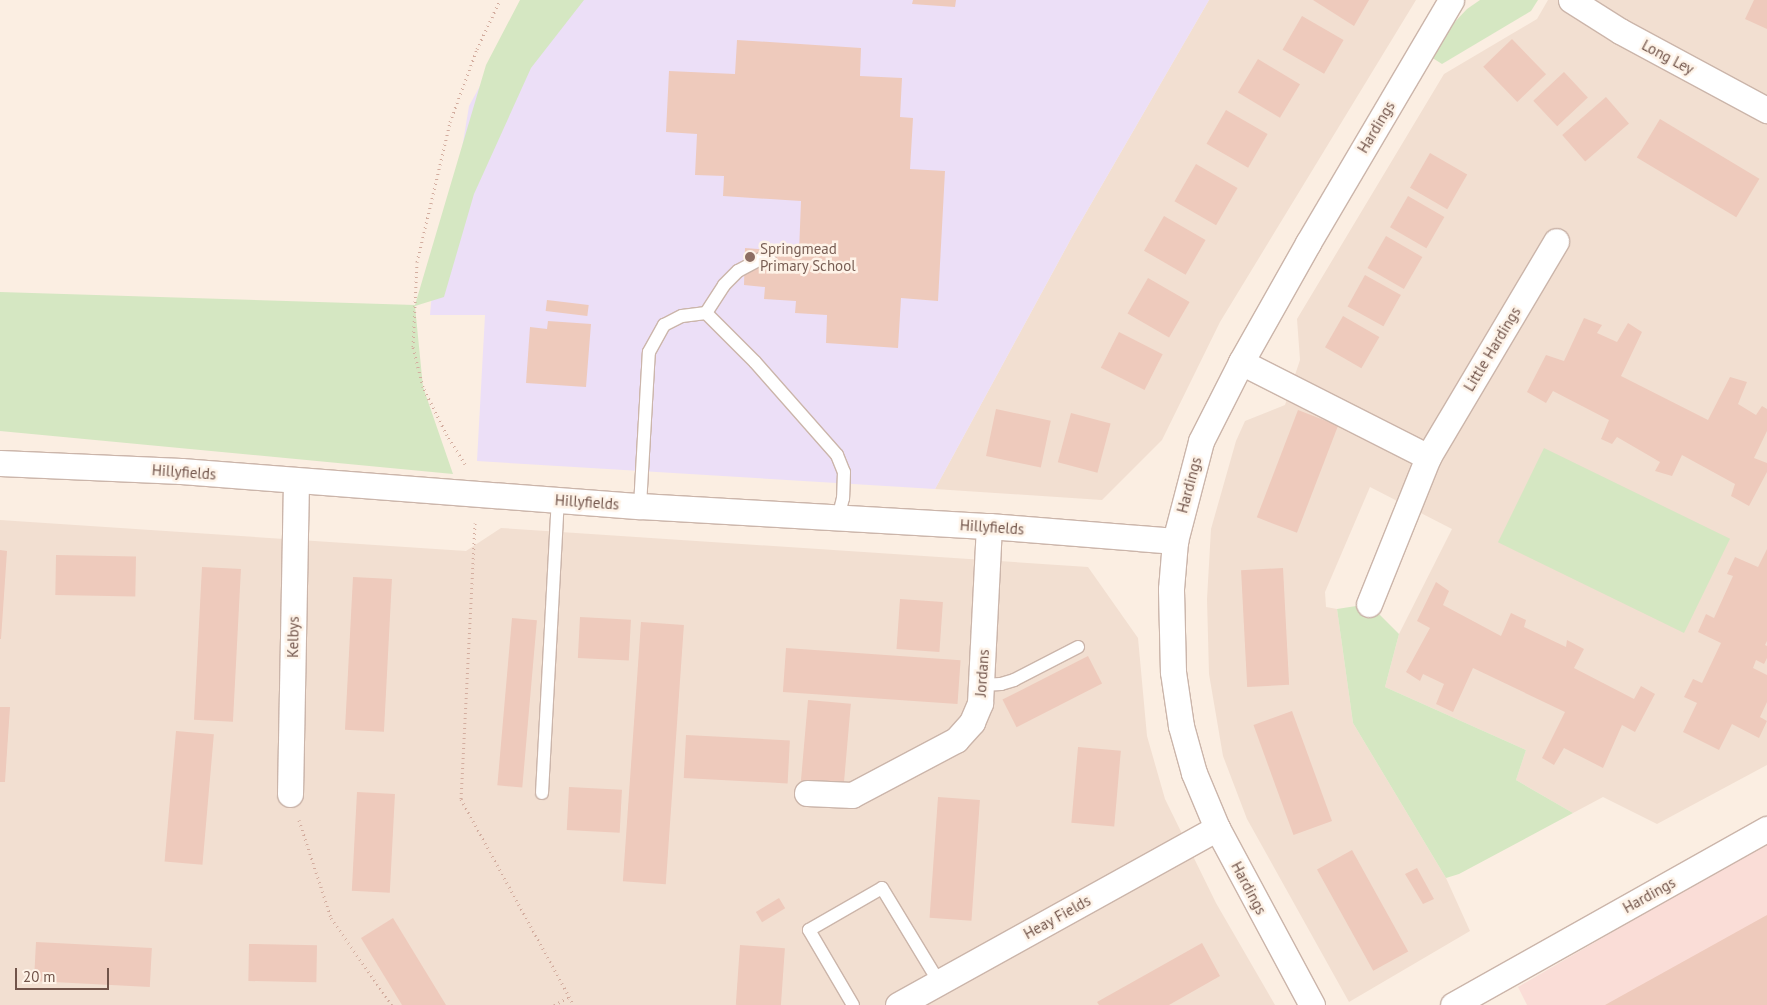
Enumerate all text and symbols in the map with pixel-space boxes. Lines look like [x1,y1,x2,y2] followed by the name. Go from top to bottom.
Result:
[1639,36,1697,78] street label: Long Ley
[1354,98,1398,156] street label: Hardings
[760,239,856,274] place label: Springmead Primary School
[744,251,756,263] marker: Springmead Primary School
[1460,304,1524,394] street label: Little Hardings
[1173,455,1205,515] street label: Hardings
[151,461,217,483] street label: Hillyfields
[554,491,620,513] street label: Hillyfields
[959,516,1025,538] street label: Hillyfields
[284,616,302,658] street label: Kelbys
[971,649,993,697] street label: Jordans
[1228,858,1270,918] street label: Hardings
[1620,873,1678,917] street label: Hardings
[1020,891,1094,943] street label: Heay Fields
[18,958,111,990] scale bar
[23,967,56,986] text: 20 m

